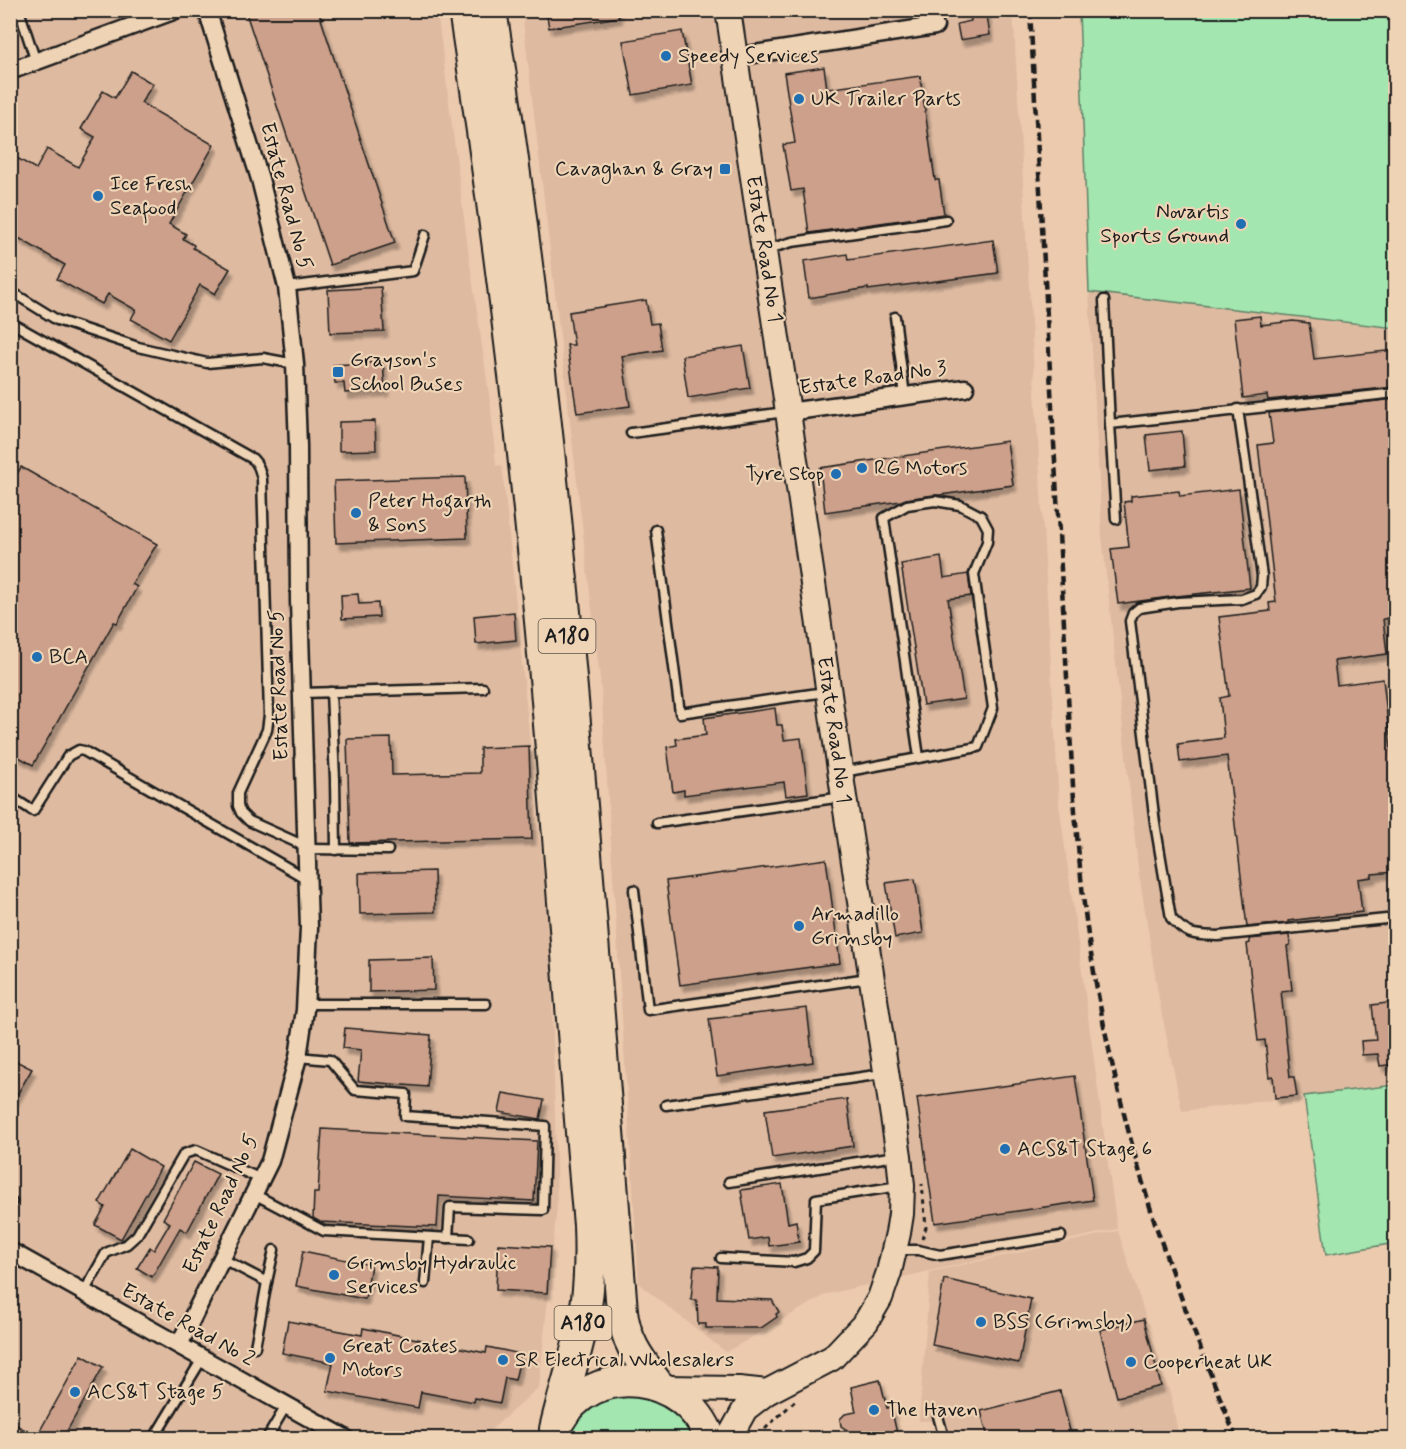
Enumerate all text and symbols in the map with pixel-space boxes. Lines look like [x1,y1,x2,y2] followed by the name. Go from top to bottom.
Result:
[678,42,818,70] place label: Speedy Services
[659,49,673,63] marker: Speedy Services
[811,85,961,113] place label: UK Trailer Parts
[792,92,806,106] marker: UK Trailer Parts
[253,119,319,273] street label: Estate Road No 5
[555,155,713,184] place label: Cavaghan & Gray
[718,162,732,176] marker: Cavaghan & Gray
[110,170,193,224] place label: Ice Fresh Seafood
[739,174,789,324] street label: Estate Road No 1
[91,189,105,203] marker: Ice Fresh Seafood
[1100,198,1229,250] place label: Novartis Sports Ground
[1234,217,1248,231] marker: Novartis Sports Ground
[350,346,463,398] place label: Grayson's School Buses
[798,354,949,402] street label: Estate Road No 3
[331,365,345,379] marker: Grayson's School Buses
[874,454,967,482] place label: RG Motors
[745,460,824,488] place label: Tyre Stop
[855,461,869,475] marker: RG Motors
[829,467,843,481] marker: Tyre Stop
[368,487,491,539] place label: Peter Hogarth & Sons
[349,506,363,520] marker: Peter Hogarth & Sons
[262,609,296,761] street label: Estate Road No 5
[538,619,596,653] road number: A180
[49,643,88,671] place label: BCA
[30,650,44,664] marker: BCA
[810,655,858,805] street label: Estate Road No 1
[811,900,899,952] place label: Armadillo Grimsby
[792,919,806,933] marker: Armadillo Grimsby
[176,1130,266,1278] street label: Estate Road No 5
[1017,1135,1152,1163] place label: ACS&T Stage 6
[998,1142,1012,1156] marker: ACS&T Stage 6
[346,1249,516,1301] place label: Grimsby Hydraulic Services
[327,1268,341,1282] marker: Grimsby Hydraulic Services
[116,1277,260,1373] street label: Estate Road No 2
[554,1306,612,1340] road number: A180
[993,1308,1133,1336] place label: BSS (Grimsby)
[974,1315,988,1329] marker: BSS (Grimsby)
[342,1332,457,1384] place label: Great Coates Motors
[515,1346,734,1374] place label: SR Electrical Wholesalers
[1143,1348,1272,1376] place label: Cooperheat UK
[323,1351,337,1365] marker: Great Coates Motors
[496,1353,510,1367] marker: SR Electrical Wholesalers
[1124,1355,1138,1369] marker: Cooperheat UK
[87,1378,224,1406] place label: ACS&T Stage 5
[68,1385,82,1399] marker: ACS&T Stage 5
[886,1396,978,1424] place label: The Haven
[867,1403,881,1417] marker: The Haven

